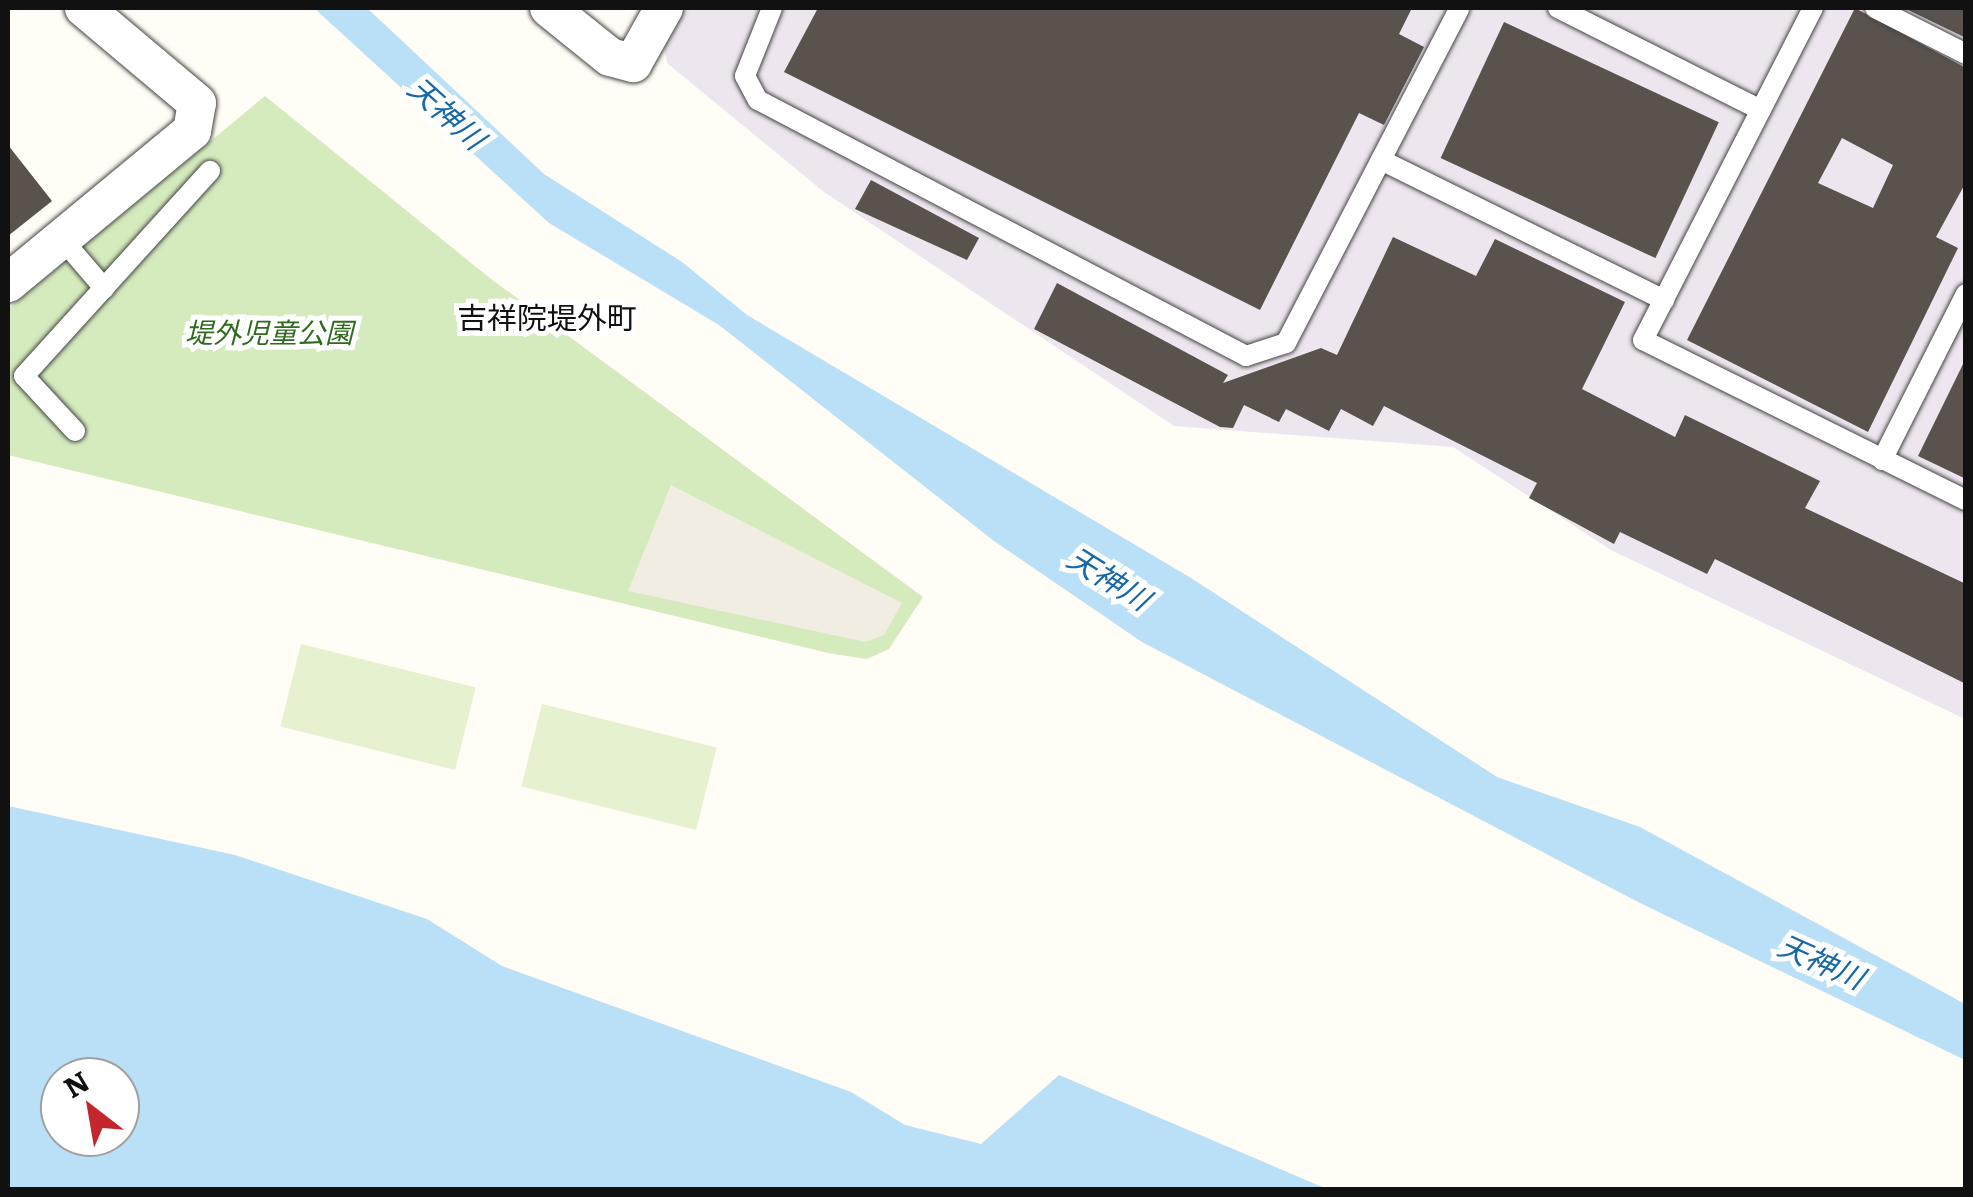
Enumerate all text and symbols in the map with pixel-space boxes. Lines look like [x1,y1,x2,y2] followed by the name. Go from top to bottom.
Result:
[403,69,493,155] water label: 天神川
[457,298,637,334] district label: 吉祥院堤外町
[185,314,353,348] park label: 堤外児童公園
[1062,538,1158,616] water label: 天神川
[1774,925,1870,995] water label: 天神川
[40,1057,140,1157] north arrow
[55,1059,96,1107] text: N

